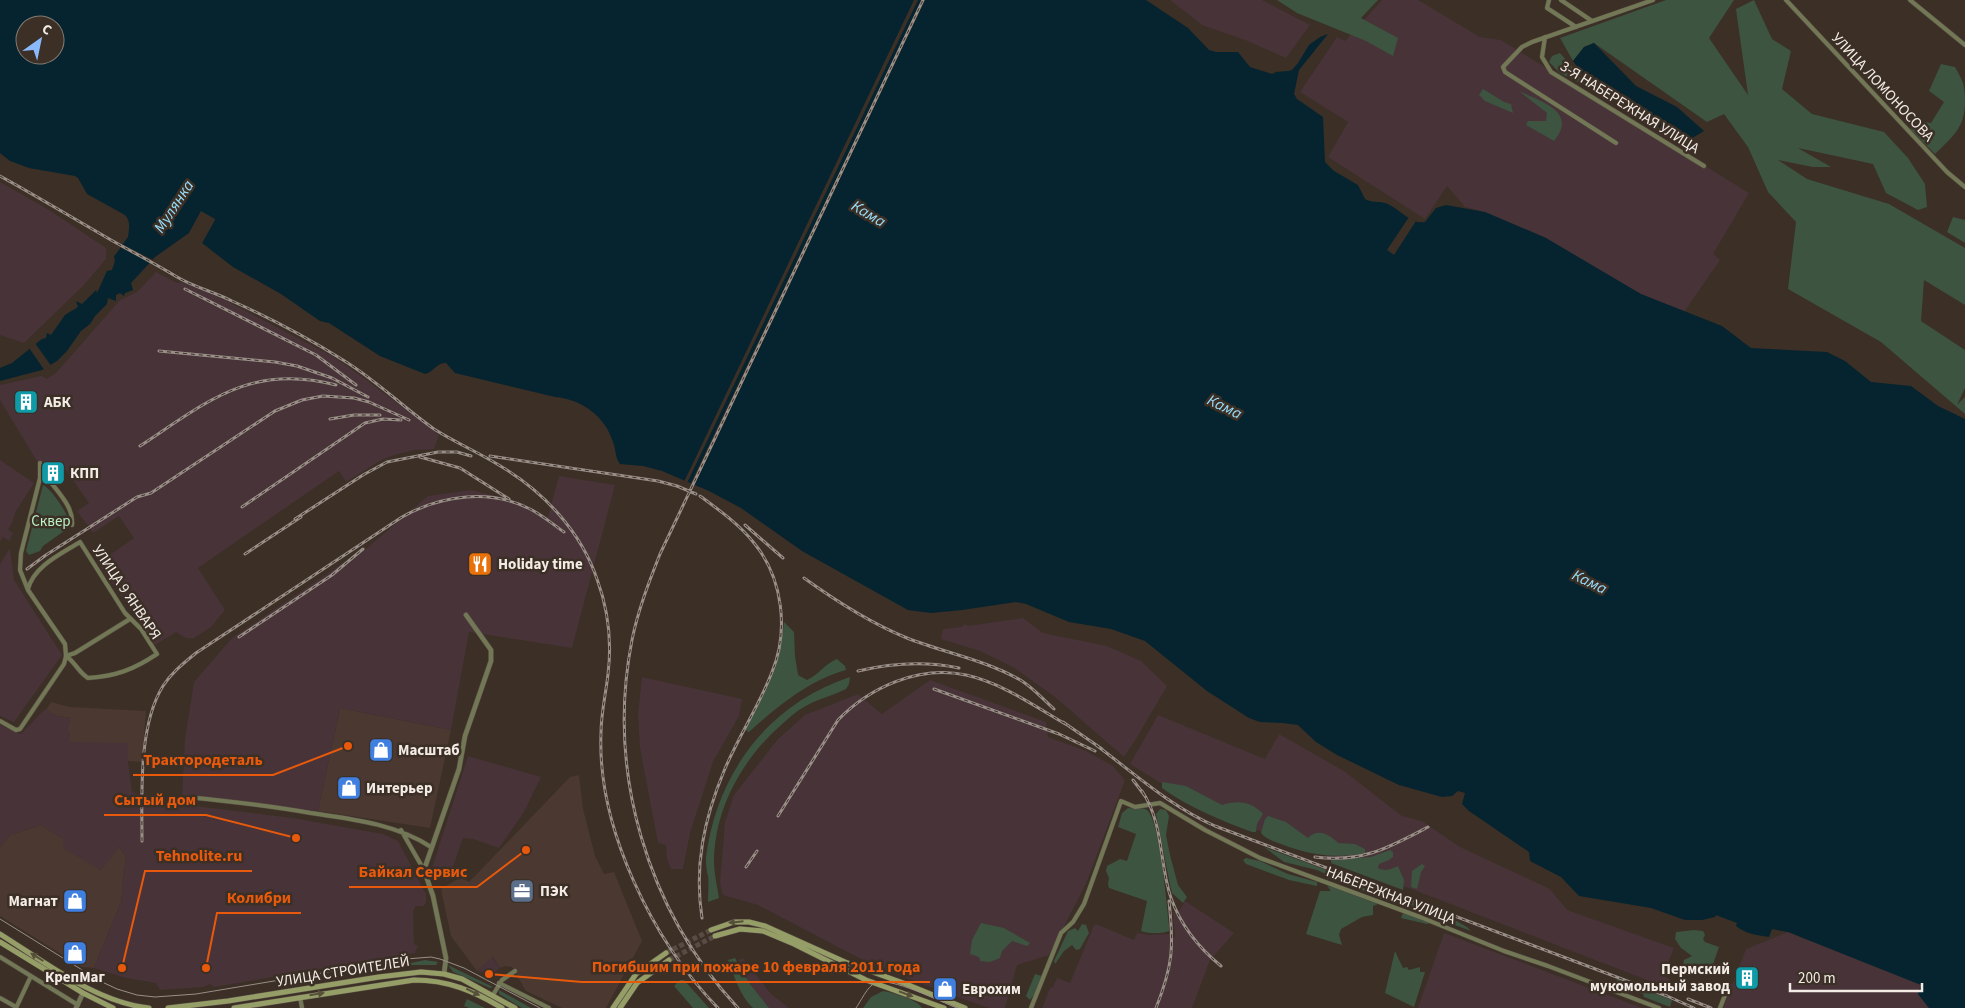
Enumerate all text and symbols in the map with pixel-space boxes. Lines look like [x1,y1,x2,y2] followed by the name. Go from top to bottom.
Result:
[15,15,65,65] north arrow
[38,19,55,41] text: С
[1827,28,1939,147] street label: УЛИЦА ЛОМОНОСОВА
[1556,56,1704,159] street label: 3-Я НАБЕРЕЖНАЯ УЛИЦА
[149,176,199,237] water label: Мулянка
[847,195,890,233] water label: Кама
[13,389,39,415] building icon: АБК
[1203,389,1246,425] water label: Кама
[43,392,72,413] place label: АБК
[40,460,66,486] building icon: КПП
[70,463,99,484] place label: КПП
[31,511,71,532] park label: Сквер
[87,541,166,644] street label: УЛИЦА 9 ЯНВАРЯ
[467,551,493,577] restaurant icon: Holiday time
[498,554,583,575] place label: Holiday time
[1568,564,1611,600] water label: Кама
[368,737,394,763] shop icon: Масштаб
[398,740,460,761] place label: Масштаб
[133,744,273,775] callout: Трактородеталь
[143,749,263,771] text: Трактородеталь
[336,775,362,801] shop icon: Интерьер
[366,778,433,799] place label: Интерьер
[104,784,206,815] callout: Сытый дом
[114,789,196,811] text: Сытый дом
[145,840,252,871] callout: Tehnolite.ru
[156,845,242,867] text: Tehnolite.ru
[349,856,477,887] callout: Байкал Сервис
[359,861,468,883] text: Байкал Сервис
[1323,861,1459,930] street label: НАБЕРЕЖНАЯ УЛИЦА
[509,878,535,904] office icon: ПЭК
[540,881,569,902] place label: ПЭК
[217,882,301,913] callout: Колибри
[227,887,291,909] text: Колибри
[62,888,88,914] shop icon: Магнат
[8,891,58,912] place label: Магнат
[727,918,743,926] one-way arrow
[62,940,88,966] shop icon: КрепМаг
[275,951,411,992] street label: УЛИЦА СТРОИТЕЛЕЙ
[582,951,930,982] callout: Погибшим при пожаре 10 февраля 2011 года
[31,952,44,962] one-way arrow
[592,956,920,978] text: Погибшим при пожаре 10 февраля 2011 года
[1590,959,1730,997] place label: Пермский мукомольный завод
[1790,960,1922,992] scale bar
[1734,965,1760,991] building icon: Пермский мукомольный завод
[45,967,106,988] place label: КрепМаг
[1798,968,1836,989] text: 200 m
[932,976,958,1002] shop icon: Еврохим
[962,979,1021,1000] place label: Еврохим
[466,988,480,996] one-way arrow
[309,990,325,998] one-way arrow
[899,990,914,998] one-way arrow

